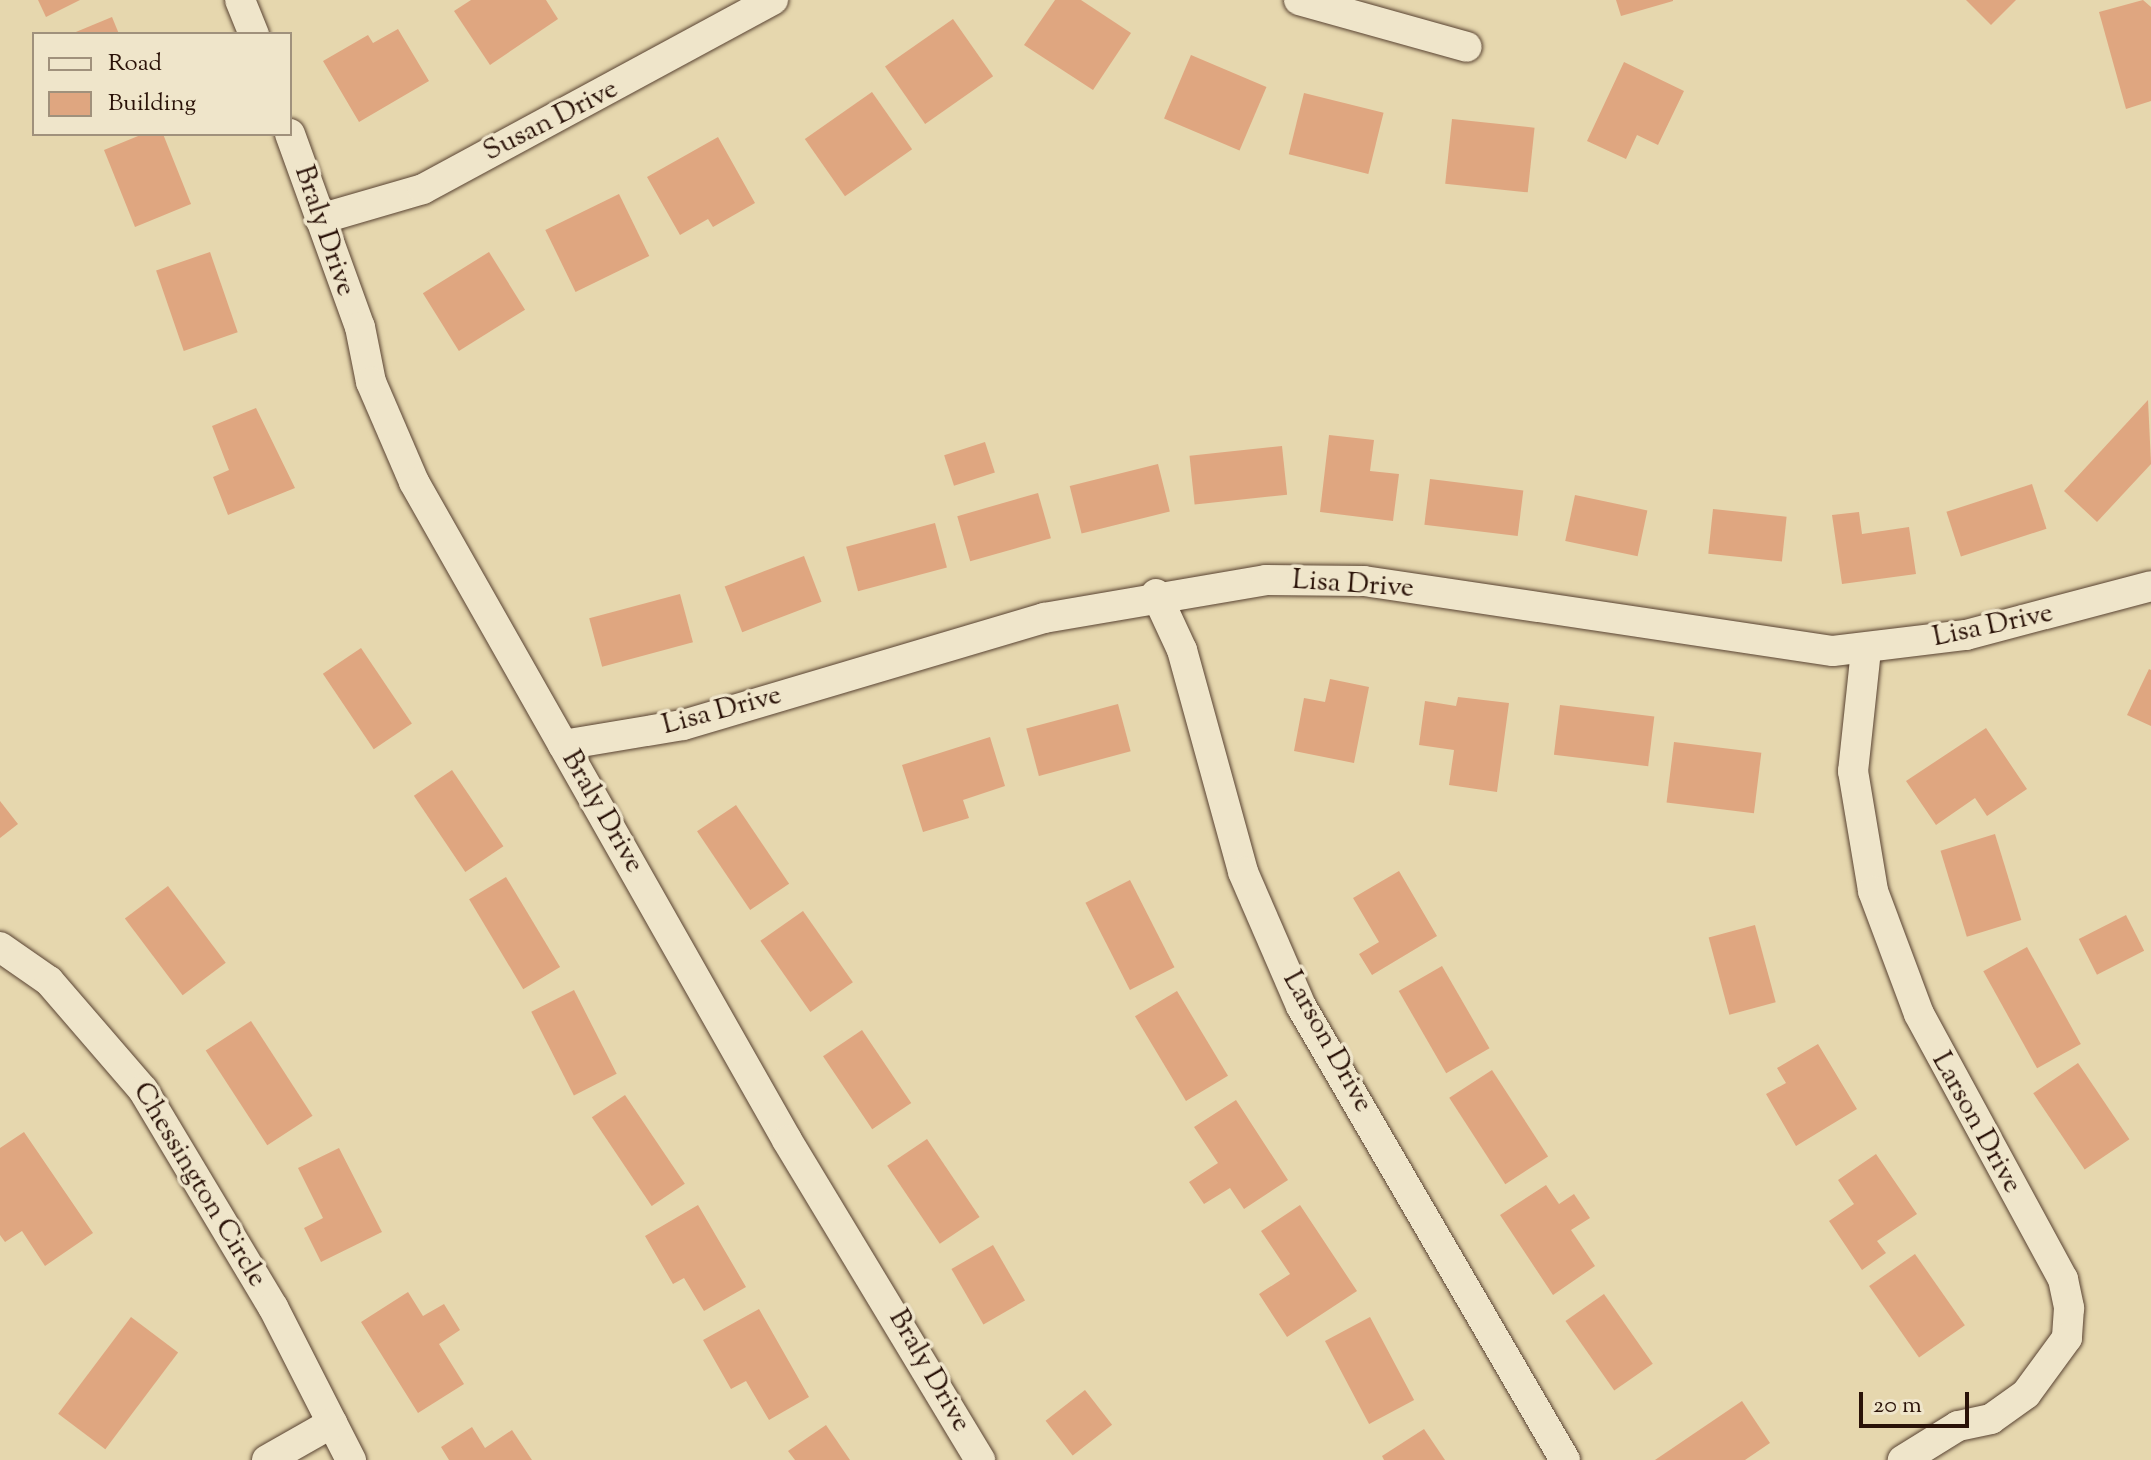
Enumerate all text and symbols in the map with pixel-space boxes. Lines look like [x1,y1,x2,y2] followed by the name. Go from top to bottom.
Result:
[32,32,292,136] legend
[108,47,162,81] text: Road
[478,73,624,169] street label: Susan Drive
[108,87,196,121] text: Building
[286,161,362,301] street label: Braly Drive
[1291,564,1415,606] street label: Lisa Drive
[1930,597,2056,655] street label: Lisa Drive
[659,679,785,743] street label: Lisa Drive
[553,745,651,879] street label: Braly Drive
[1274,966,1380,1118] street label: Larson Drive
[1923,1047,2029,1199] street label: Larson Drive
[125,1077,273,1293] street label: Chessington Circle
[880,1304,978,1438] street label: Braly Drive
[1863,1376,1973,1426] scale bar
[1873,1389,1922,1423] text: 20 m

